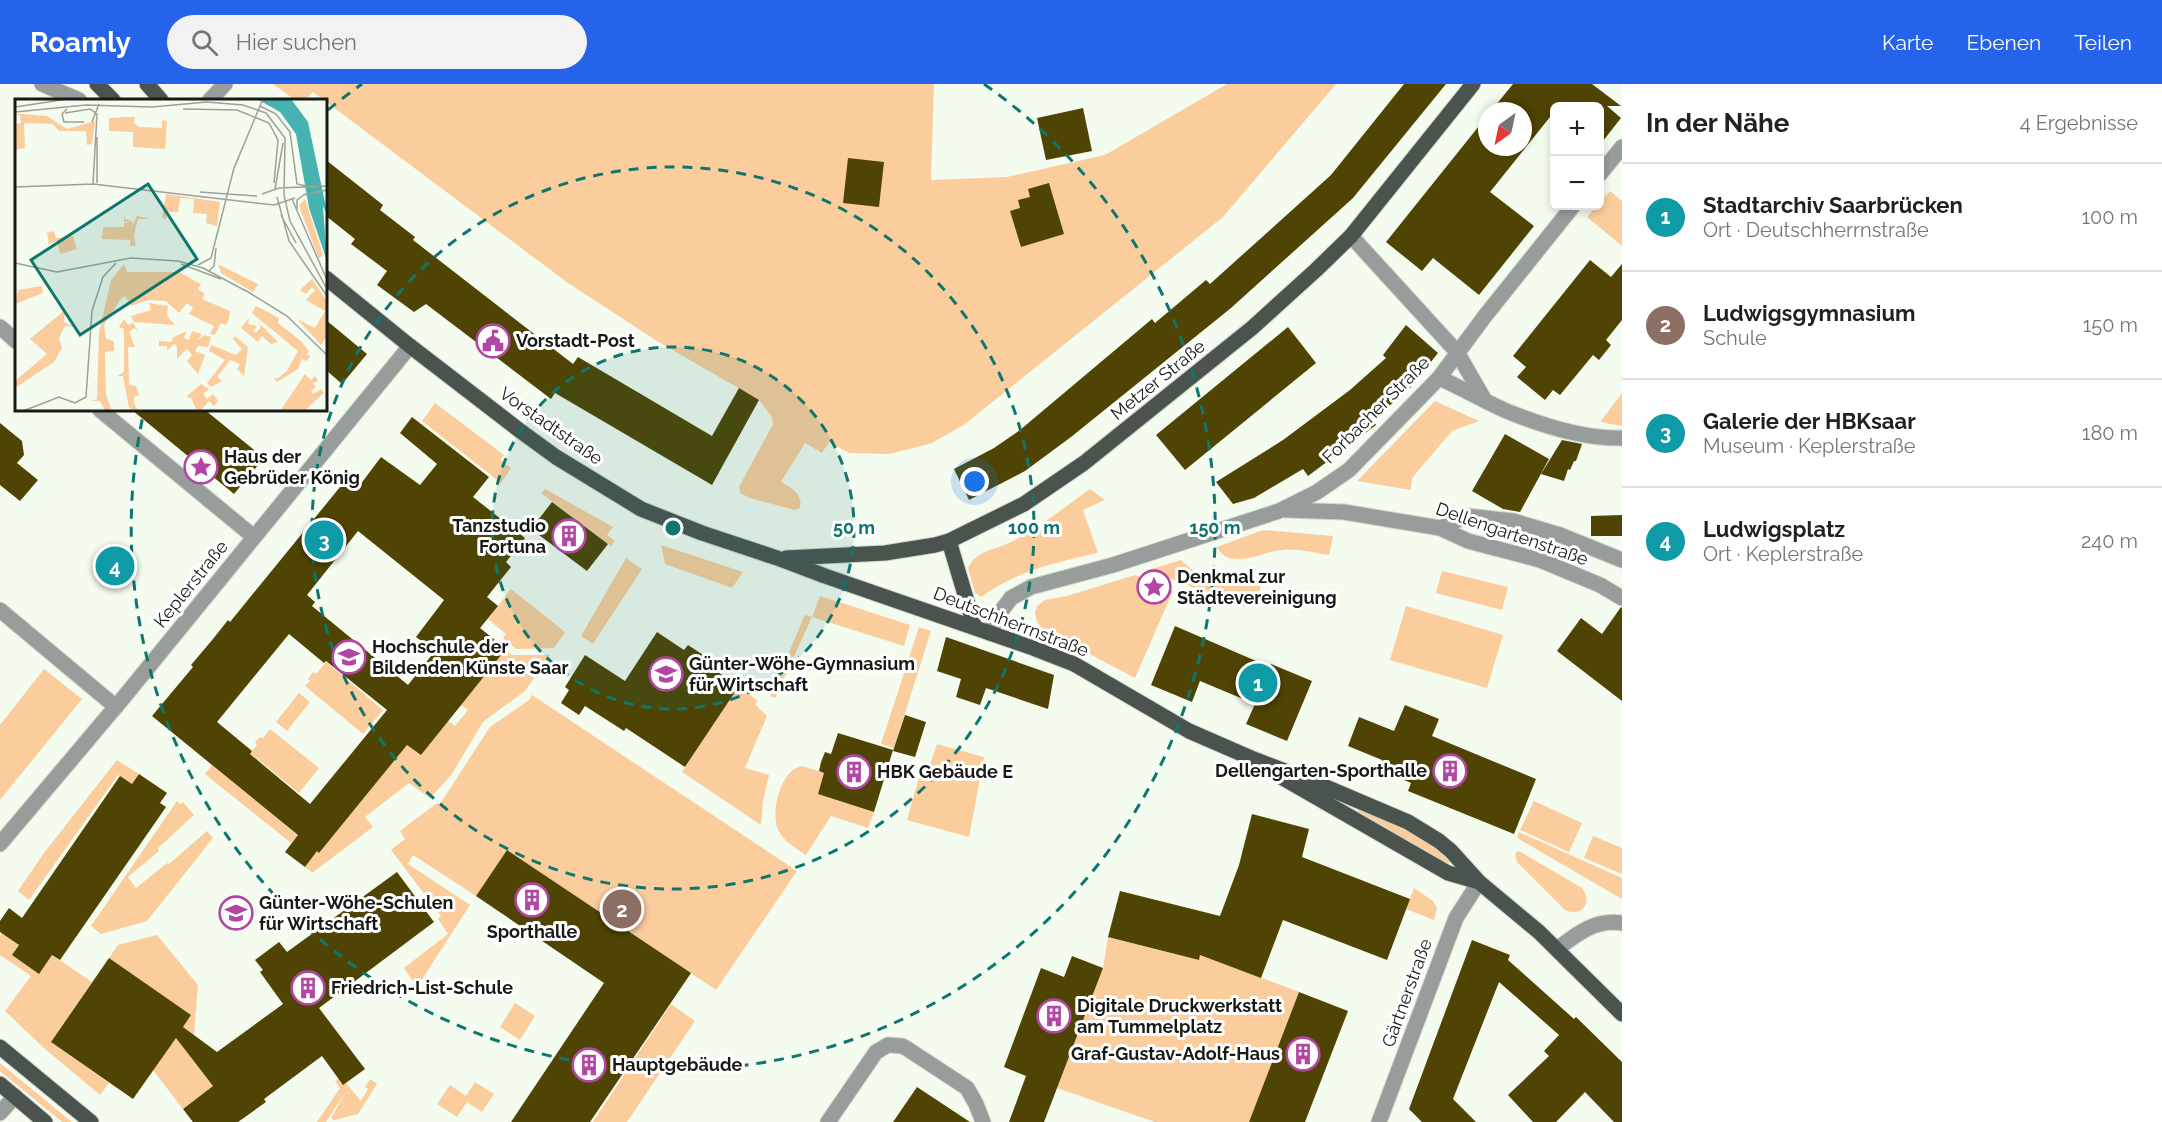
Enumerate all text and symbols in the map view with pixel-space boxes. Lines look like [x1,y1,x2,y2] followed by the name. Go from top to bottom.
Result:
[167,15,587,69] search box
[30,26,131,59] text: Roamly
[188,26,221,59] icon: search
[236,29,357,55] text: Hier suchen
[1882,30,1933,55] text: Karte
[1966,30,2041,55] text: Ebenen
[2074,30,2132,55] text: Teilen
[15,99,327,411] inset map
[1478,102,1532,156] north arrow
[1550,102,1604,210] map controls
[1550,102,1604,156] button: +
[1646,108,1789,138] text: In der Nähe
[2020,111,2138,135] text: 4 Ergebnisse
[1550,156,1604,210] button: −
[1703,192,1963,218] text: Stadtarchiv Saarbrücken
[1661,205,1670,229] text: 1
[2081,205,2138,229] text: 100 m
[1703,218,1929,242] text: Ort · Deutschherrnstraße
[1703,300,1915,326] text: Ludwigsgymnasium
[1660,313,1671,337] text: 2
[2083,313,2138,337] text: 150 m
[475,323,511,359] public building icon: Vorstadt-Post
[1703,326,1767,350] text: Schule
[516,330,635,351] place label: Vorstadt-Post
[1106,335,1209,424] street label: Metzer Straße
[1318,351,1434,468] street label: Forbacher Straße
[496,382,607,469] street label: Vorstadtstraße
[1703,408,1916,434] text: Galerie der HBKsaar
[1660,421,1671,445] text: 3
[2082,421,2138,445] text: 180 m
[1703,434,1916,458] text: Museum · Keplerstraße
[224,446,360,488] place label: Haus der Gebrüder König
[183,449,219,485] place icon: Haus der Gebrüder König
[960,467,989,496] your location
[1433,498,1592,570] street label: Dellengartenstraße
[452,515,546,557] place label: Tanzstudio Fortuna
[1703,516,1845,542] text: Ludwigsplatz
[833,517,875,538] text: 50 m
[1008,517,1060,538] text: 100 m
[1190,517,1241,538] text: 150 m
[304,518,344,562] pin: 3
[551,518,587,554] building icon: Tanzstudio Fortuna
[663,518,683,538] centre of rings
[1660,529,1671,553] text: 4
[2081,529,2138,553] text: 240 m
[149,536,232,631] street label: Keplerstraße
[1703,542,1863,566] text: Ort · Keplerstraße
[96,544,134,588] pin: 4
[1177,566,1337,608] place label: Denkmal zur Städtevereinigung
[1136,569,1172,605] place icon: Denkmal zur Städtevereinigung
[931,582,1092,661] street label: Deutschherrnstraße
[372,636,569,678] place label: Hochschule der Bildenden Künste Saar
[331,639,367,675] school or university icon: Hochschule der Bildenden Künste Saar
[689,653,915,695] place label: Günter-Wöhe-Gymnasium für Wirtschaft
[648,656,684,692] school or university icon: Günter-Wöhe-Gymnasium für Wirtschaft
[1238,660,1278,706] pin: 1
[1432,753,1468,789] building icon: Dellengarten-Sporthalle
[836,754,872,790] building icon: HBK Gebäude E
[1215,760,1427,781] place label: Dellengarten-Sporthalle
[877,761,1013,782] place label: HBK Gebäude E
[514,882,550,918] building icon: Sporthalle
[602,886,642,932] pin: 2
[259,892,453,934] place label: Günter-Wöhe-Schulen für Wirtschaft
[218,895,254,931] school or university icon: Günter-Wöhe-Schulen für Wirtschaft
[487,921,578,942] place label: Sporthalle
[1377,935,1436,1050] street label: Gärtnerstraße
[290,970,326,1006] building icon: Friedrich-List-Schule
[331,977,513,998] place label: Friedrich-List-Schule
[1077,995,1282,1037] place label: Digitale Druckwerkstatt am Tummelplatz
[1036,998,1072,1034] building icon: Digitale Druckwerkstatt am Tummelplatz
[1285,1036,1321,1072] building icon: Graf-Gustav-Adolf-Haus
[1071,1043,1280,1064] place label: Graf-Gustav-Adolf-Haus
[571,1047,607,1083] building icon: Hauptgebäude
[612,1054,743,1075] place label: Hauptgebäude

